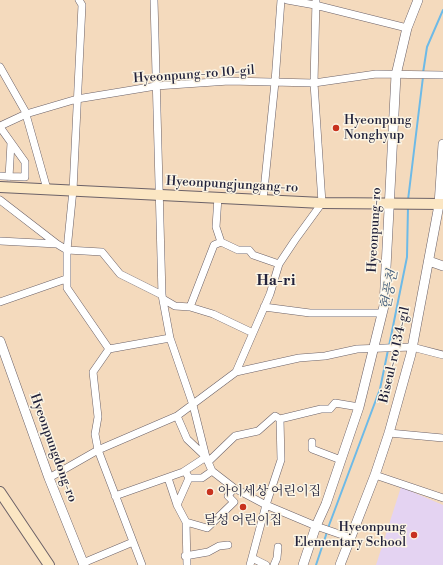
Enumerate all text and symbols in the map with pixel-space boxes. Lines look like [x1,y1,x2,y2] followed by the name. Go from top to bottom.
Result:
[133,63,255,87] street label: Hyeonpung-ro 10-gil
[344,113,411,144] place label: Hyeonpung Nonghyup
[331,123,341,133] marker: Hyeonpung Nonghyup
[165,174,299,196] street label: Hyeonpungjungang-ro
[365,187,385,273] street label: Hyeonpung-ro
[378,268,402,312] water label: 현풍천
[256,272,296,290] district label: Ha-ri
[376,305,414,405] street label: Biseul-ro 134-gil
[26,392,80,504] street label: Hyeonpungdong-ro
[218,484,321,500] place label: 아이세상 어린이집
[205,487,215,497] marker: 아이세상 어린이집
[238,502,248,512] marker: 달성 어린이집
[204,513,282,529] place label: 달성 어린이집
[294,520,406,551] place label: Hyeonpung Elementary School
[409,530,419,540] marker: Hyeonpung Elementary School

